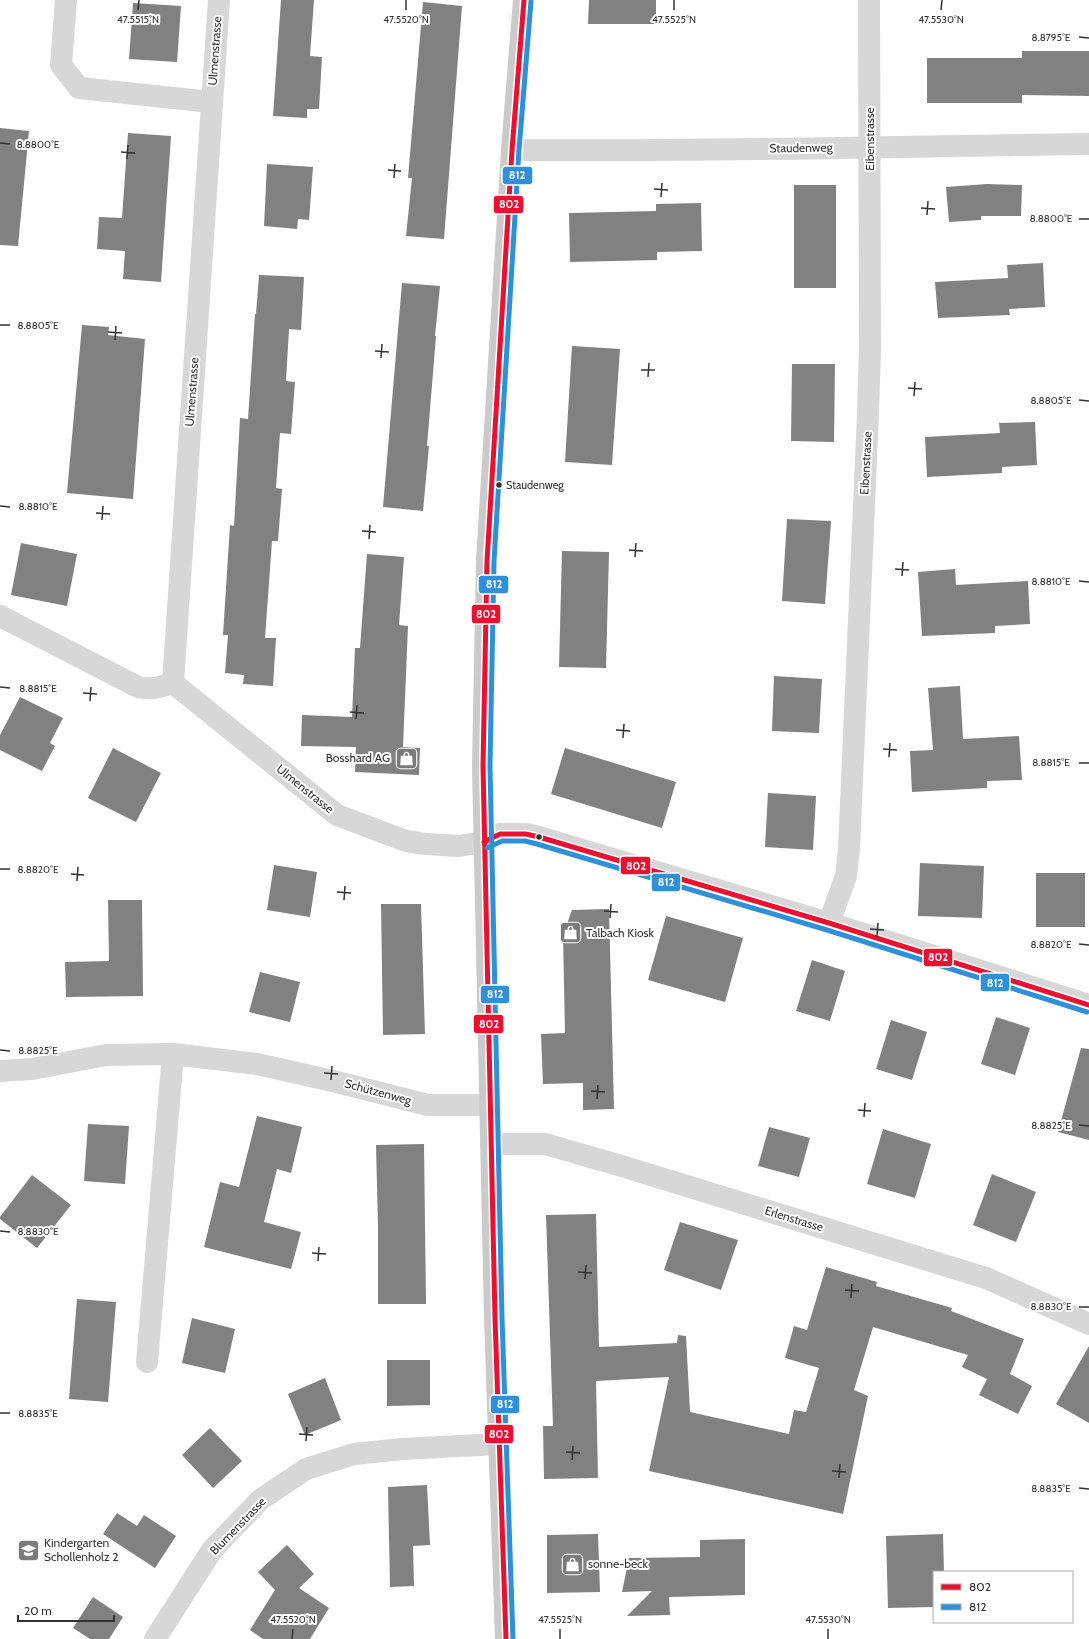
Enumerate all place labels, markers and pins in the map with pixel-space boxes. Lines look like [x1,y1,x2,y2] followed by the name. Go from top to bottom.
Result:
[506,478,564,492] place label: Staudenweg
[494,480,504,490] marker: Staudenweg
[393,745,419,771] shop icon: Bosshard AG
[326,750,390,765] place label: Bosshard AG
[534,832,544,842] unlabelled marker
[558,920,584,946] shop icon: Talbach Kiosk
[586,925,655,940] place label: Talbach Kiosk
[44,1535,119,1564] place label: Kindergarten Schollenholz 2
[15,1537,41,1563] school or university icon: Kindergarten Schollenholz 2
[560,1551,586,1577] shop icon: sonne-beck
[588,1556,648,1571] place label: sonne-beck

